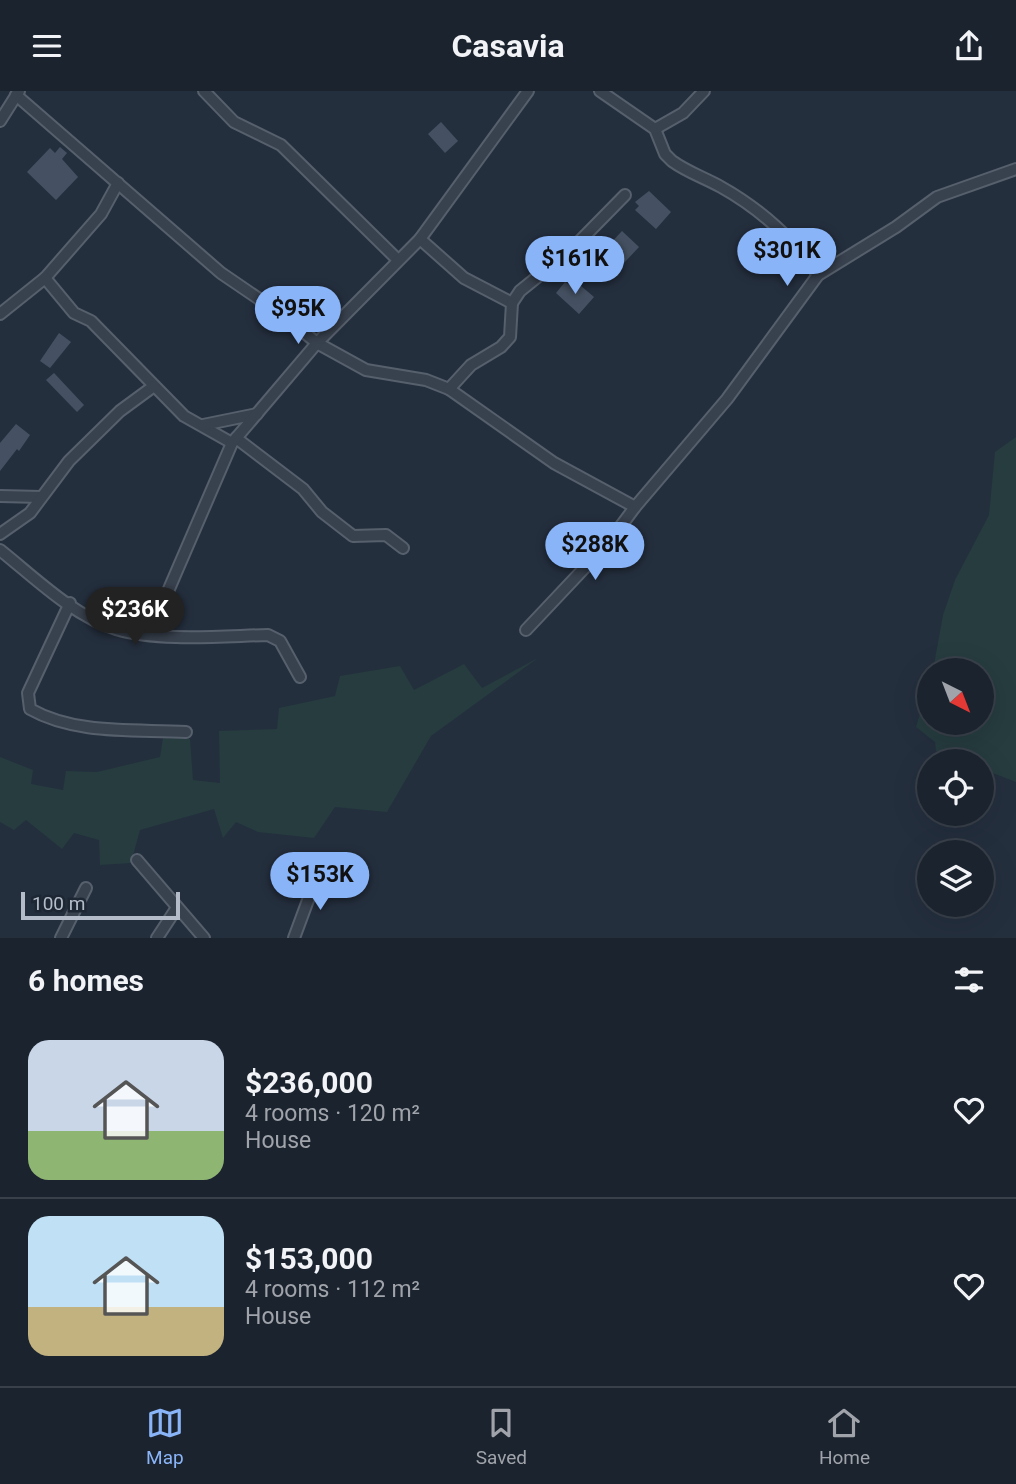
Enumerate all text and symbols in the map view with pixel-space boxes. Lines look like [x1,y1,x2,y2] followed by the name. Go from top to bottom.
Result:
[28,27,66,65] icon: menu
[451,27,565,65] text: Casavia
[950,27,988,65] icon: share
[738,229,836,288] pin: $301K
[526,237,624,296] pin: $161K
[753,237,821,264] text: $301K
[541,245,609,272] text: $161K
[257,287,339,346] pin: $95K
[271,295,325,322] text: $95K
[546,523,644,582] pin: $288K
[561,531,629,558] text: $288K
[86,587,184,647] pin: $236K
[101,596,169,623] text: $236K
[917,658,994,735] north arrow
[917,658,994,917] map controls
[917,749,994,826] button: locate
[917,840,994,917] button: layers
[271,853,369,912] pin: $153K
[286,861,354,888] text: $153K
[21,889,180,921] scale bar
[32,892,85,915] text: 100 m
[950,961,988,999] icon: filters
[28,963,144,998] text: 6 homes
[245,1065,373,1100] text: $236,000
[84,1068,168,1152] icon: home
[950,1091,988,1129] icon: heart
[245,1100,420,1127] text: 4 rooms · 120 m²
[245,1127,311,1154] text: House
[245,1241,373,1276] text: $153,000
[84,1244,168,1328] icon: home
[950,1267,988,1305] icon: heart
[245,1276,420,1303] text: 4 rooms · 112 m²
[245,1303,311,1330] text: House
[146,1404,184,1469] tab: Map
[476,1404,527,1469] tab: Saved
[819,1404,870,1469] tab: Home

